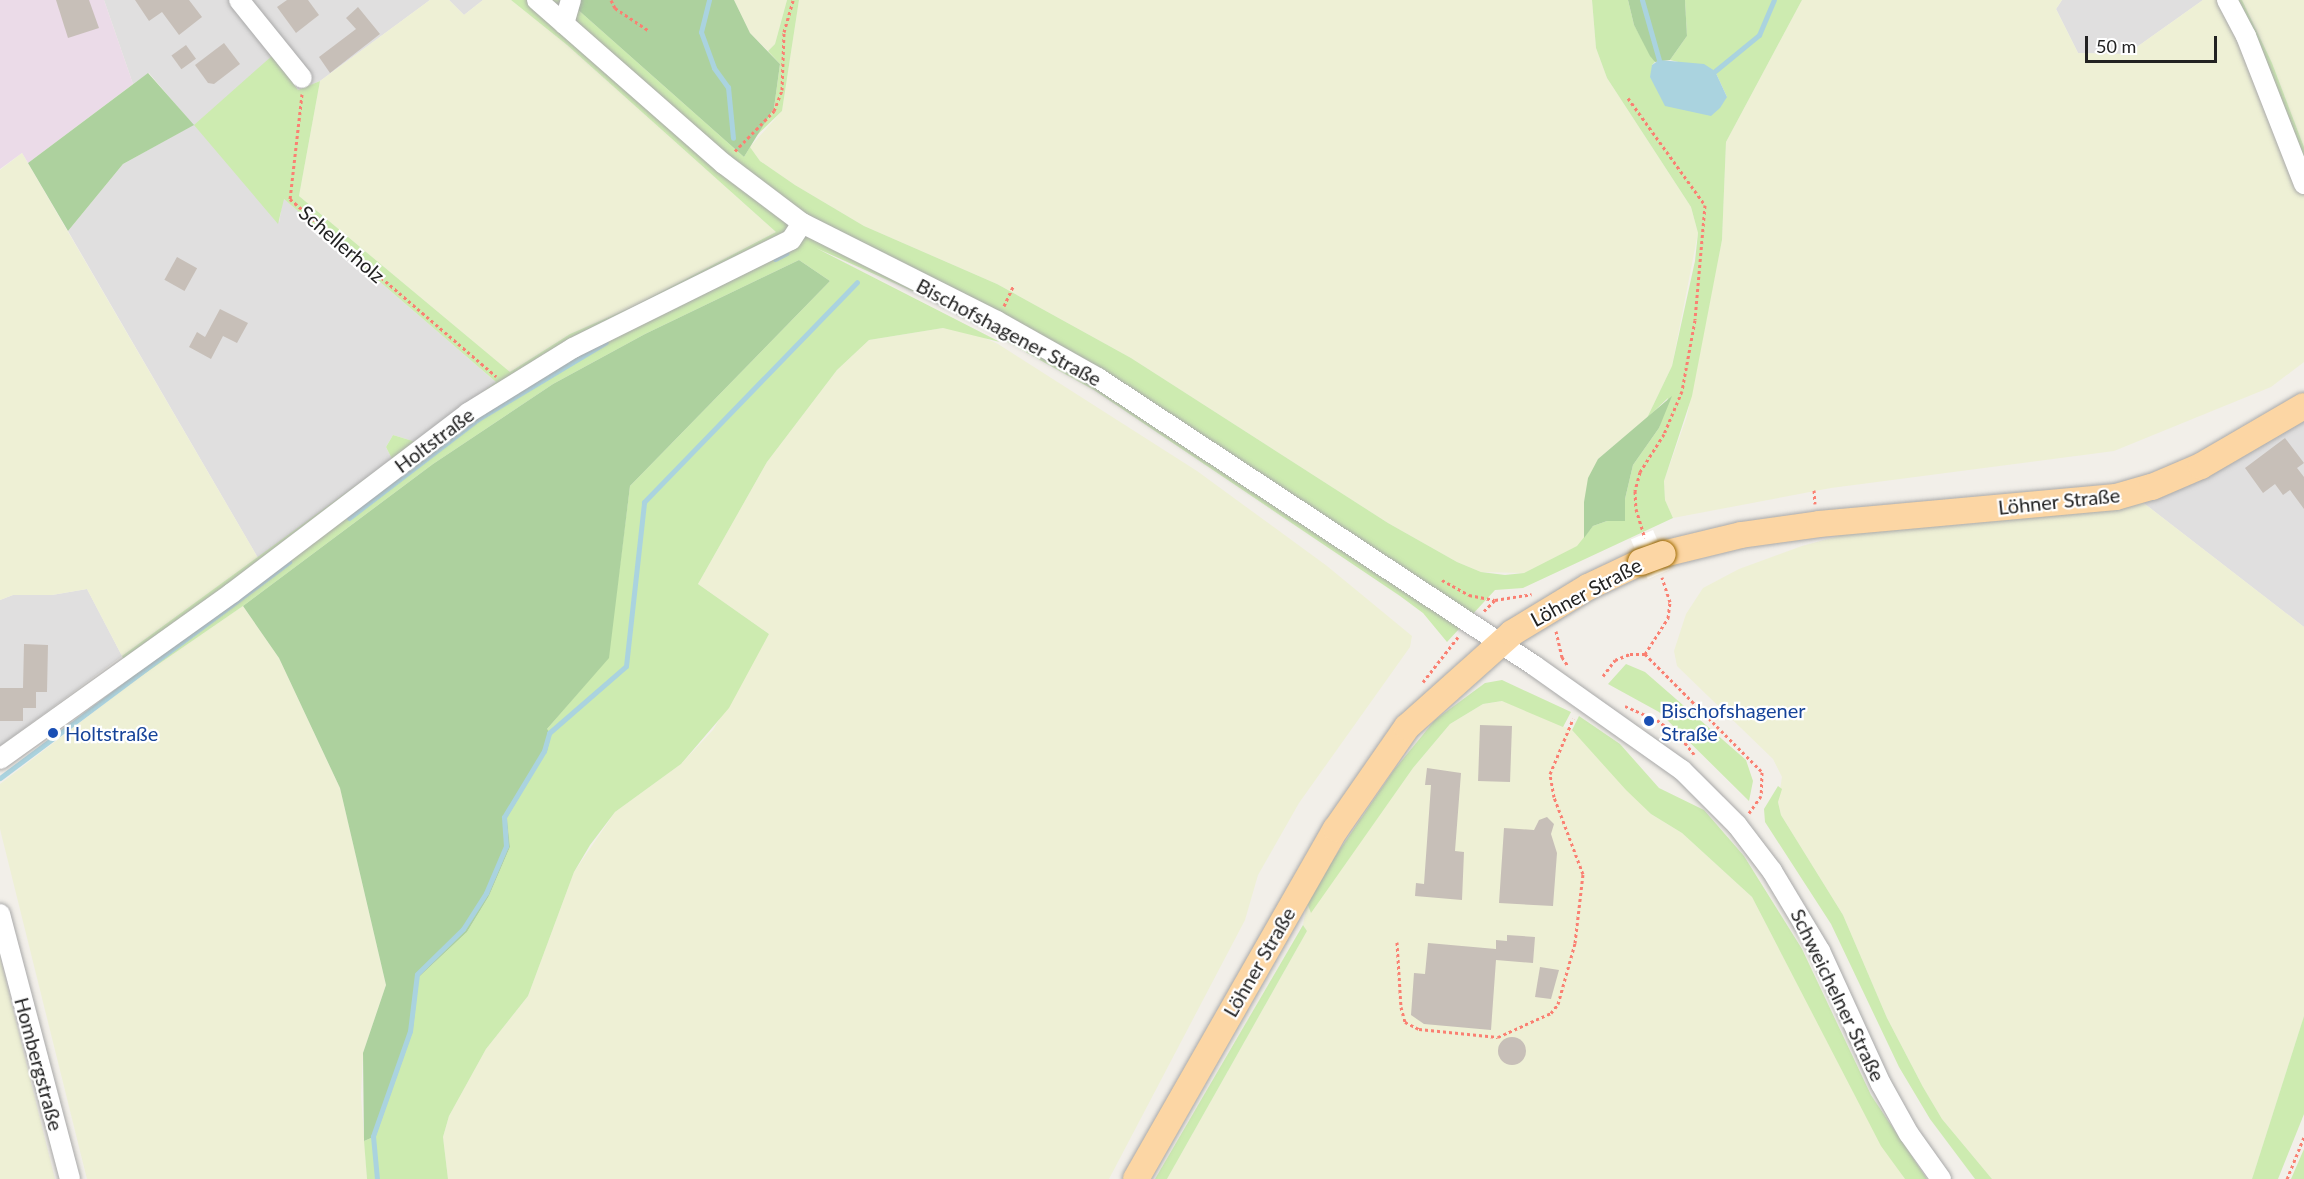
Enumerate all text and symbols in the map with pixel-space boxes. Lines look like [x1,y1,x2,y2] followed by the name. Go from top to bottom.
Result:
[2088,24,2220,62] scale bar
[2096,35,2136,57] text: 50 m
[294,200,390,288] street label: Schellerholz
[912,273,1106,391] street label: Bischofshagener Straße
[390,402,478,478] street label: Holtstraße
[1997,483,2121,519] street label: Löhner Straße
[1526,553,1646,631] street label: Löhner Straße
[1661,698,1806,745] place label: Bischofshagener Straße
[1642,714,1656,728] marker: Bischofshagener Straße
[65,721,158,745] place label: Holtstraße
[46,726,60,740] marker: Holtstraße
[1218,903,1300,1021] street label: Löhner Straße
[1786,905,1890,1085] street label: Schweichelner Straße
[10,995,68,1133] street label: Hombergstraße

